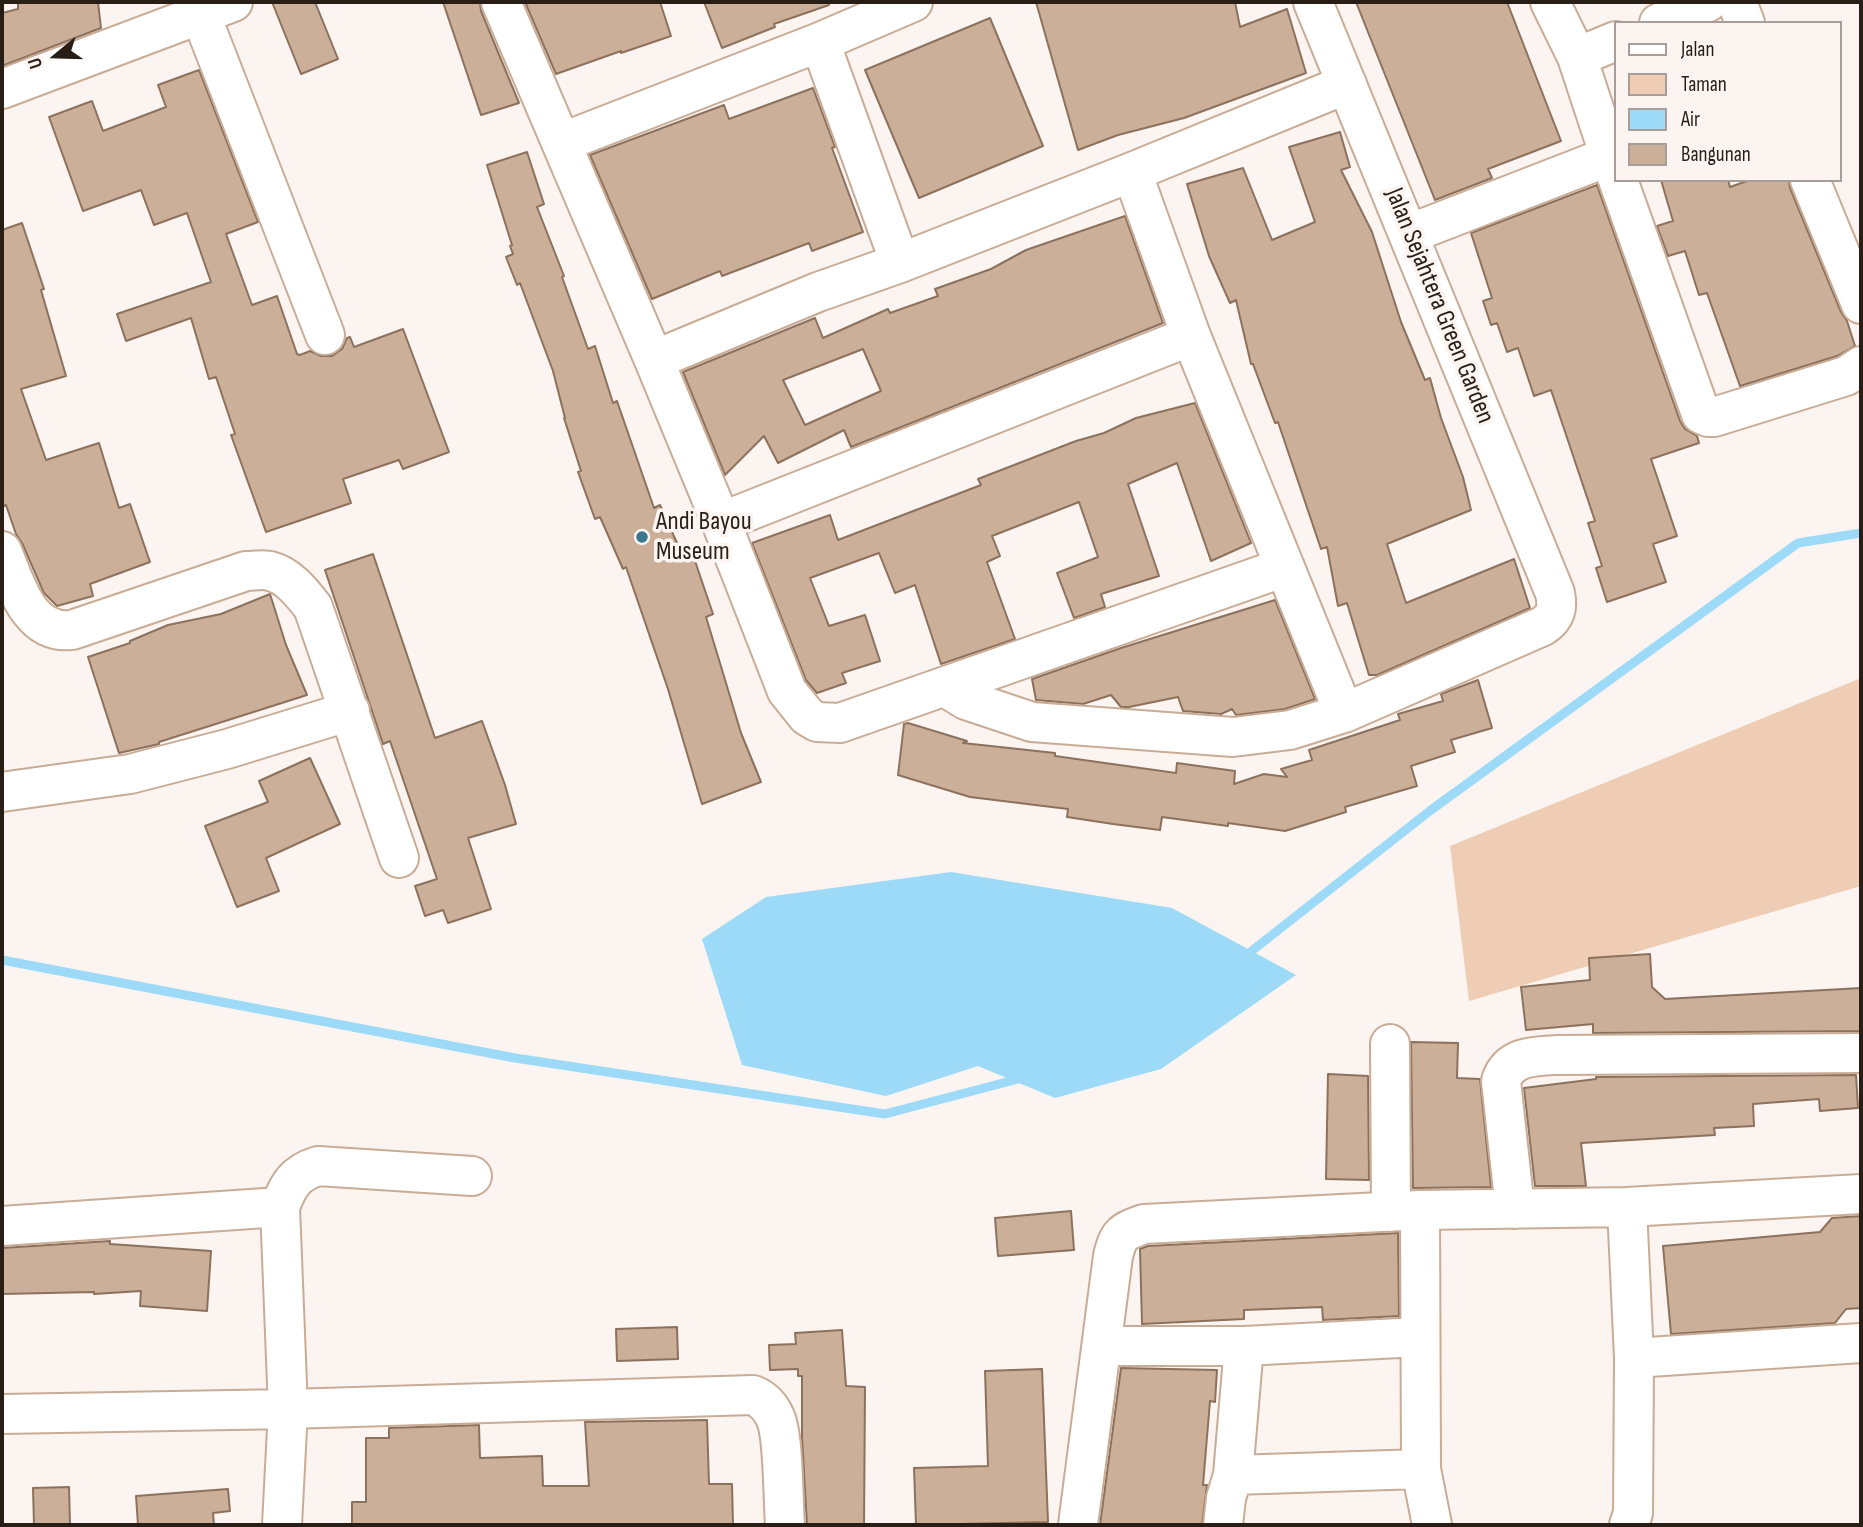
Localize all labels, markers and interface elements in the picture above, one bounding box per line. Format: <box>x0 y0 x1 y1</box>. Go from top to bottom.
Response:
north arrow <box>21 21 91 91</box>
legend <box>1615 21 1842 182</box>
text: Jalan <box>1681 37 1714 62</box>
text: U <box>23 55 48 71</box>
text: Taman <box>1681 72 1727 97</box>
text: Air <box>1681 107 1700 132</box>
text: Bangunan <box>1681 142 1751 167</box>
street label: Jalan Sejahtera Green Garden <box>1378 184 1500 428</box>
place label: Andi Bayou Museum <box>656 506 752 568</box>
marker: Andi Bayou Museum <box>634 529 650 545</box>

